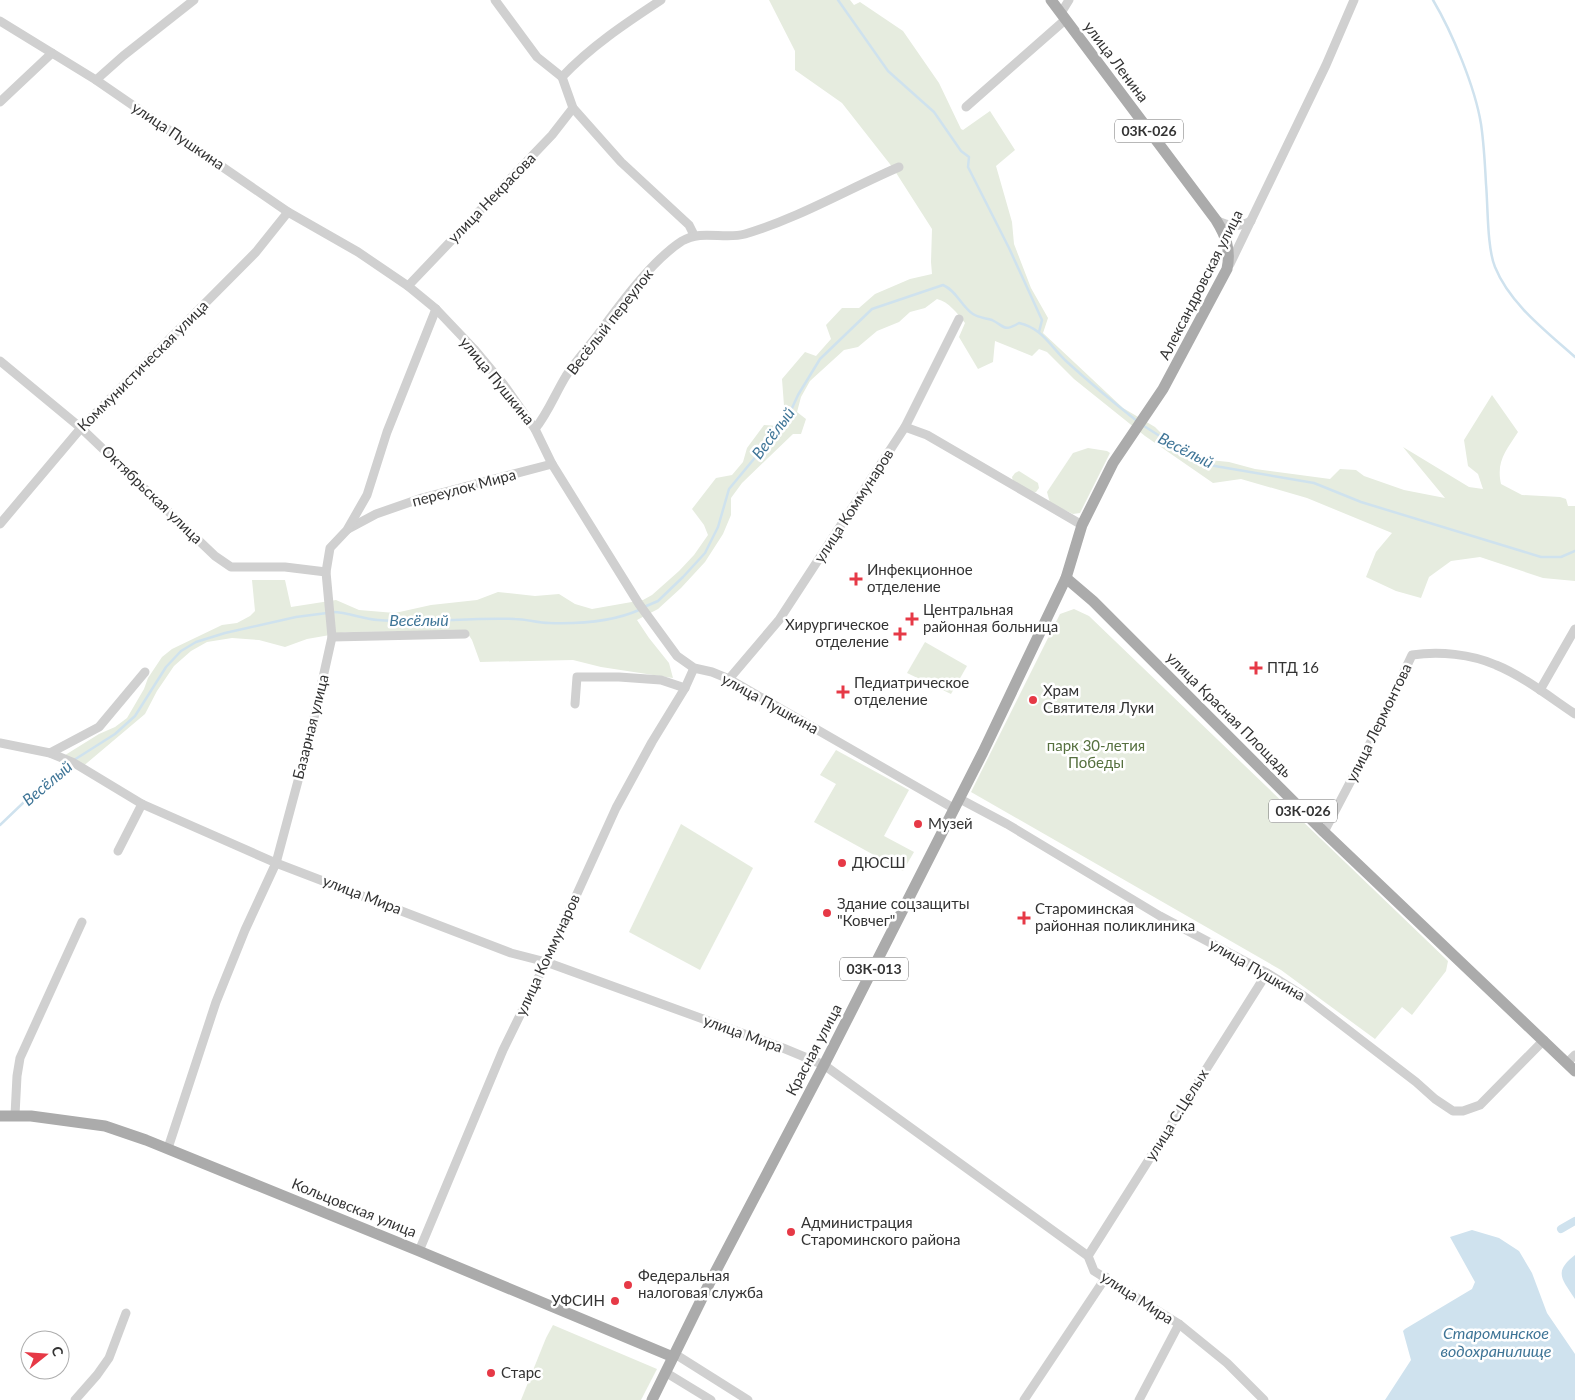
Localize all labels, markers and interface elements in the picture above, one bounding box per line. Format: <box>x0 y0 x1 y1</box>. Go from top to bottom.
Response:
street label: улица Ленина <box>1081 18 1153 105</box>
street label: улица Пушкина <box>129 98 228 173</box>
road number: 03К-026 <box>1115 120 1183 142</box>
street label: улица Некрасова <box>444 149 539 246</box>
street label: Александровская улица <box>1154 207 1246 362</box>
street label: Весёлый переулок <box>562 265 656 378</box>
street label: Коммунистическая улица <box>73 296 211 434</box>
street label: улица Пушкина <box>457 333 539 428</box>
water label: Весёлый <box>747 403 798 462</box>
water label: Весёлый <box>1155 428 1217 471</box>
street label: Октябрьская улица <box>99 442 207 547</box>
street label: улица Коммунаров <box>810 445 897 566</box>
street label: переулок Мира <box>410 465 518 510</box>
place label: Инфекционное отделение <box>867 560 973 595</box>
marker: Инфекционное отделение <box>849 572 863 586</box>
place label: Центральная районная больница <box>923 600 1058 635</box>
water label: Весёлый <box>389 610 449 629</box>
marker: Центральная районная больница <box>905 612 919 626</box>
place label: Хирургическое отделение <box>785 615 889 650</box>
marker: Хирургическое отделение <box>893 627 907 641</box>
street label: улица Красная Площадь <box>1163 648 1296 781</box>
place label: ПТД 16 <box>1267 658 1319 676</box>
street label: улица Лермонтова <box>1342 660 1415 785</box>
marker: ПТД 16 <box>1249 661 1263 675</box>
street label: улица Пушкина <box>719 669 822 737</box>
street label: Базарная улица <box>288 672 332 781</box>
place label: Педиатрическое отделение <box>854 673 969 708</box>
place label: Храм Святителя Луки <box>1043 681 1154 716</box>
marker: Педиатрическое отделение <box>836 685 850 699</box>
marker: Храм Святителя Луки <box>1027 694 1039 706</box>
park label: парк 30-летия Победы <box>1047 736 1145 771</box>
water label: Весёлый <box>18 756 75 809</box>
road number: 03К-026 <box>1269 799 1337 822</box>
place label: Музей <box>928 814 973 832</box>
marker: Музей <box>912 818 924 830</box>
place label: ДЮСШ <box>852 853 906 871</box>
marker: ДЮСШ <box>836 857 848 869</box>
street label: улица Мира <box>320 871 404 917</box>
street label: улица Коммунаров <box>511 891 583 1018</box>
place label: Здание соцзащиты "Ковчег" <box>837 894 970 929</box>
place label: Староминская районная поликлиника <box>1035 899 1195 934</box>
marker: Здание соцзащиты "Ковчег" <box>821 907 833 919</box>
marker: Староминская районная поликлиника <box>1017 911 1031 925</box>
street label: улица Пушкина <box>1206 934 1309 1004</box>
road number: 03К-013 <box>840 958 908 981</box>
street label: Красная улица <box>781 1001 845 1098</box>
street label: улица Мира <box>701 1010 785 1056</box>
street label: улица С.Целых <box>1141 1065 1212 1164</box>
street label: Кольцовская улица <box>289 1174 419 1240</box>
place label: Администрация Староминского района <box>801 1213 960 1248</box>
marker: Администрация Староминского района <box>785 1226 797 1238</box>
place label: Федеральная налоговая служба <box>638 1266 763 1301</box>
street label: улица Мира <box>1098 1267 1177 1327</box>
marker: Федеральная налоговая служба <box>622 1279 634 1291</box>
place label: УФСИН <box>551 1291 605 1309</box>
marker: УФСИН <box>609 1295 621 1307</box>
water label: Староминское водохранилище <box>1440 1323 1552 1360</box>
north arrow <box>20 1330 70 1380</box>
text: С <box>48 1344 68 1359</box>
place label: Старс <box>501 1363 541 1381</box>
marker: Старс <box>485 1367 497 1379</box>

